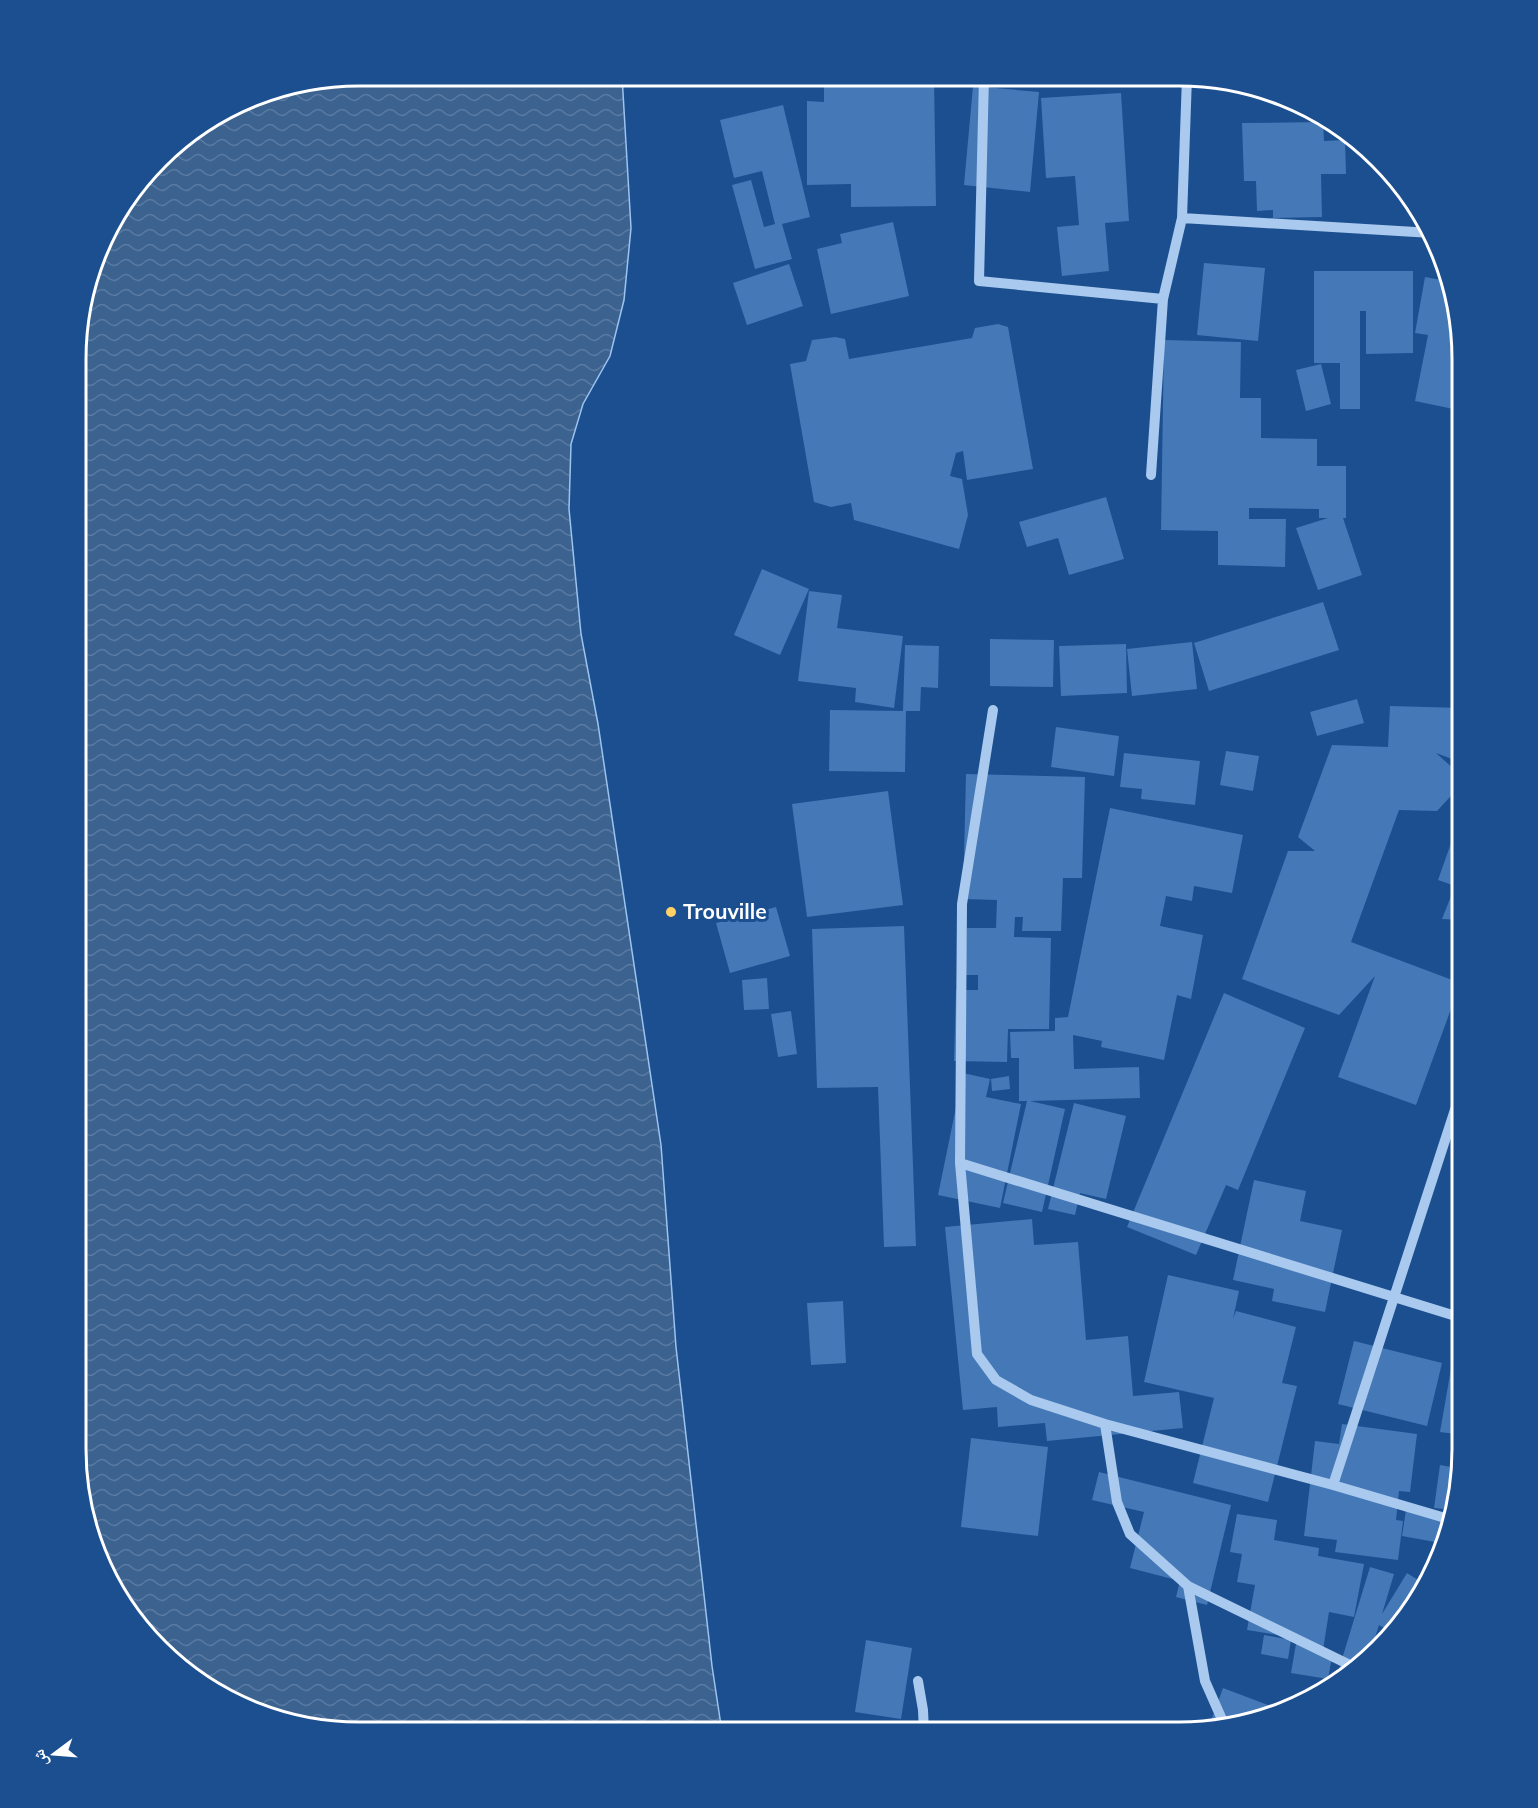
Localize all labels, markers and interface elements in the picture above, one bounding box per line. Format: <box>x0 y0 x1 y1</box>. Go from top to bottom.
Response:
place label: Trouville <box>683 898 767 924</box>
marker: Trouville <box>664 905 678 919</box>
north arrow <box>24 1724 84 1784</box>
text: ش <box>28 1747 52 1769</box>

